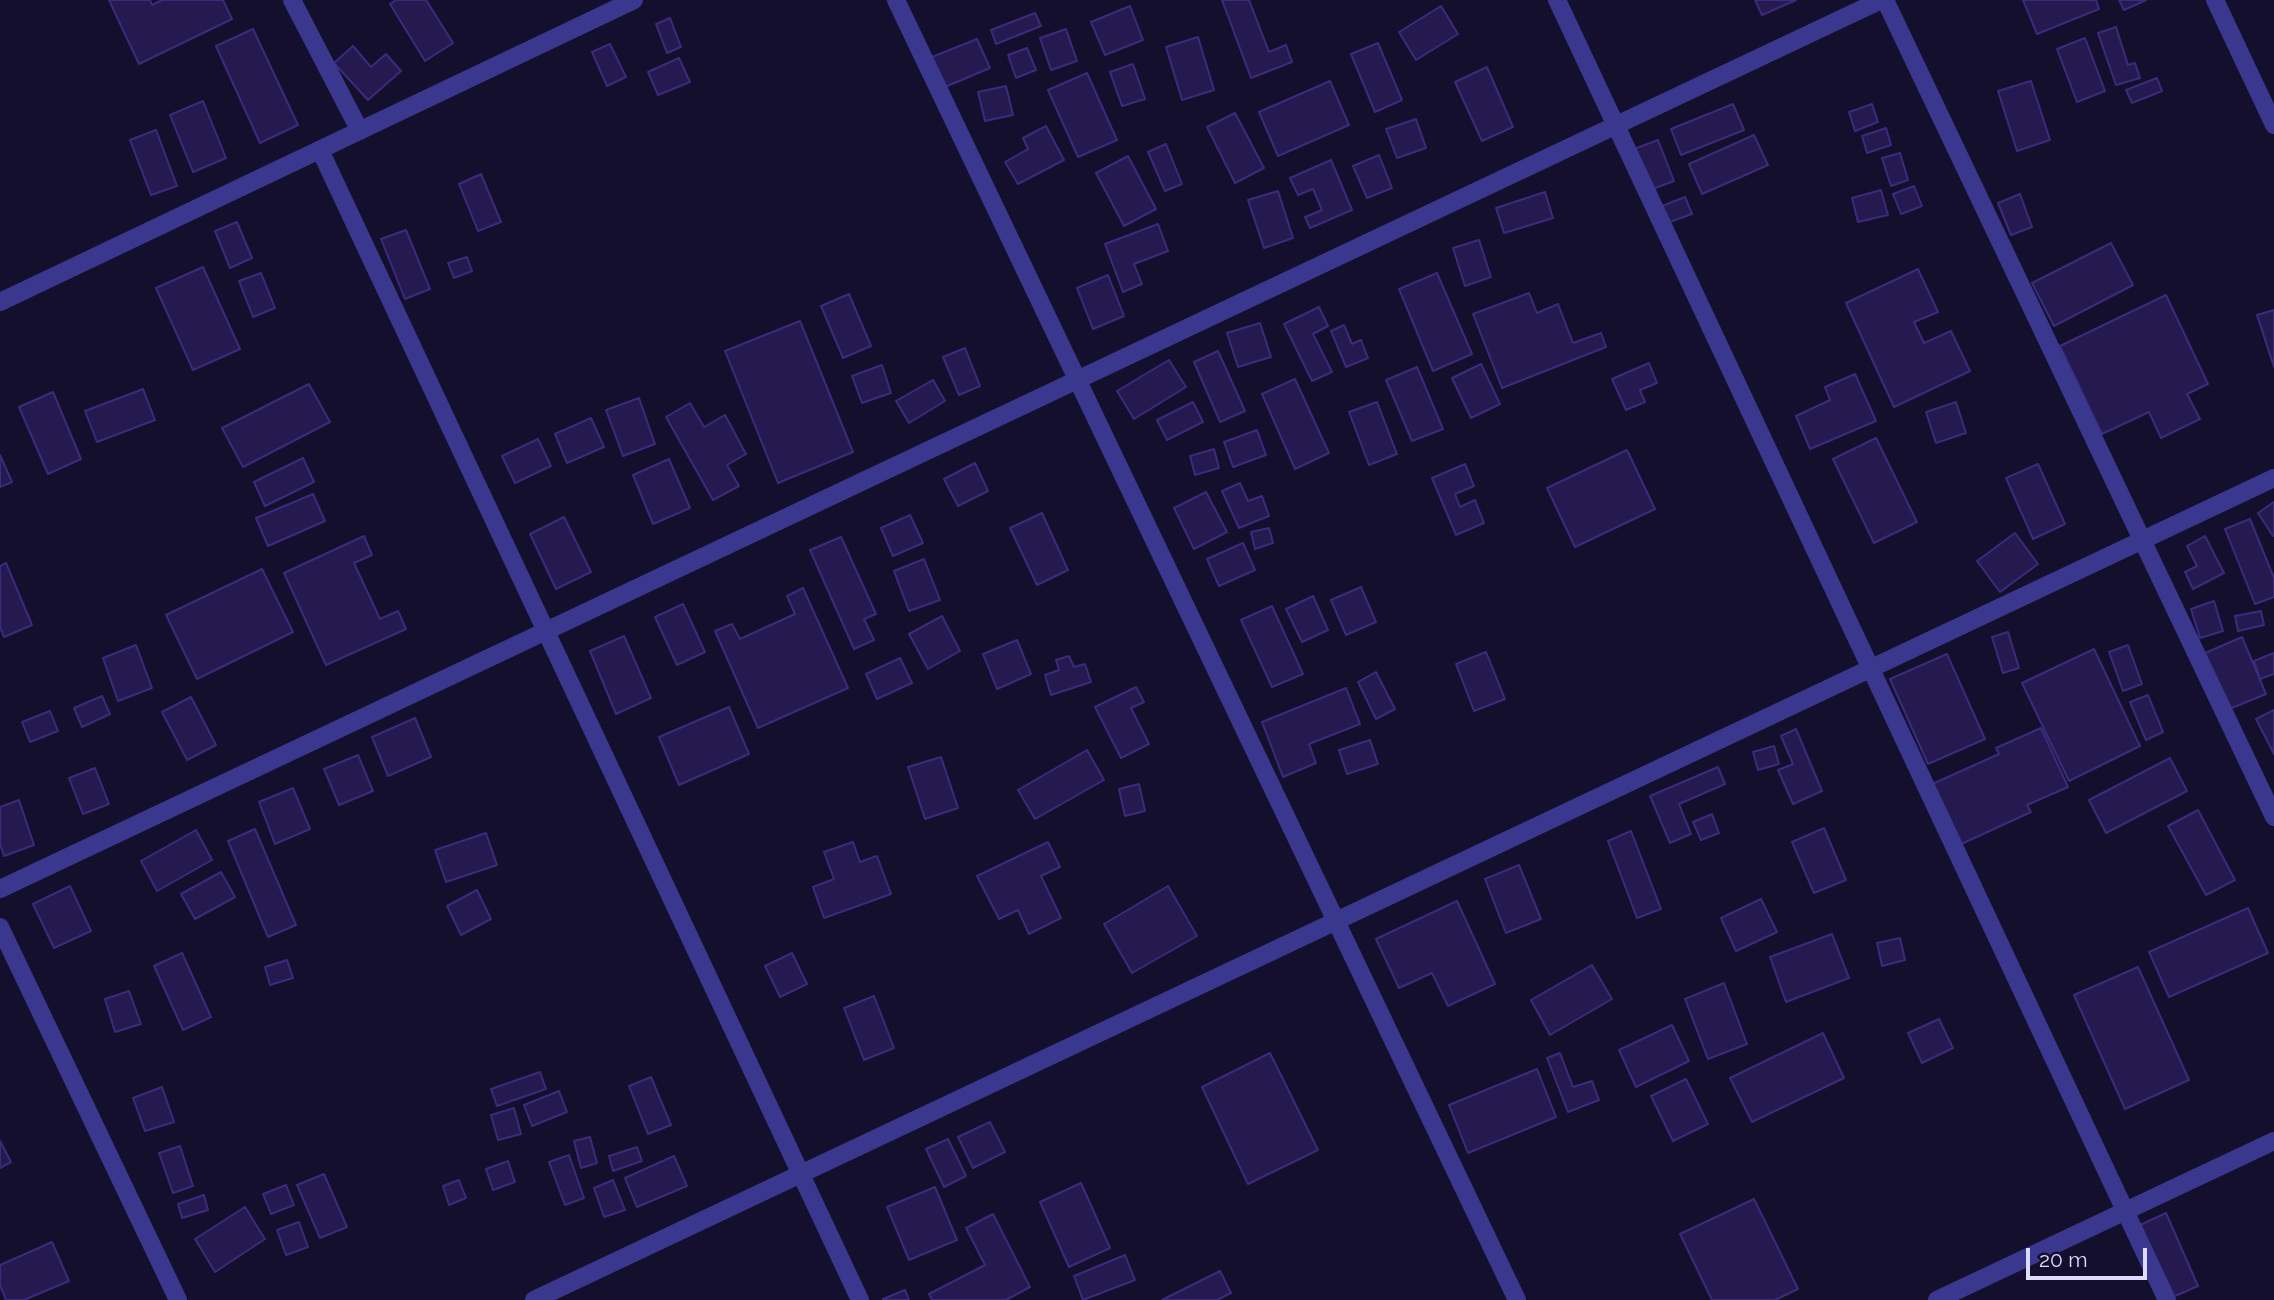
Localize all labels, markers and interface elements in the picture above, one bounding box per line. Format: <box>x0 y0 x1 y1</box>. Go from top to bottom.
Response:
scale bar <box>2029 1234 2150 1278</box>
text: 20 m <box>2039 1247 2087 1272</box>

